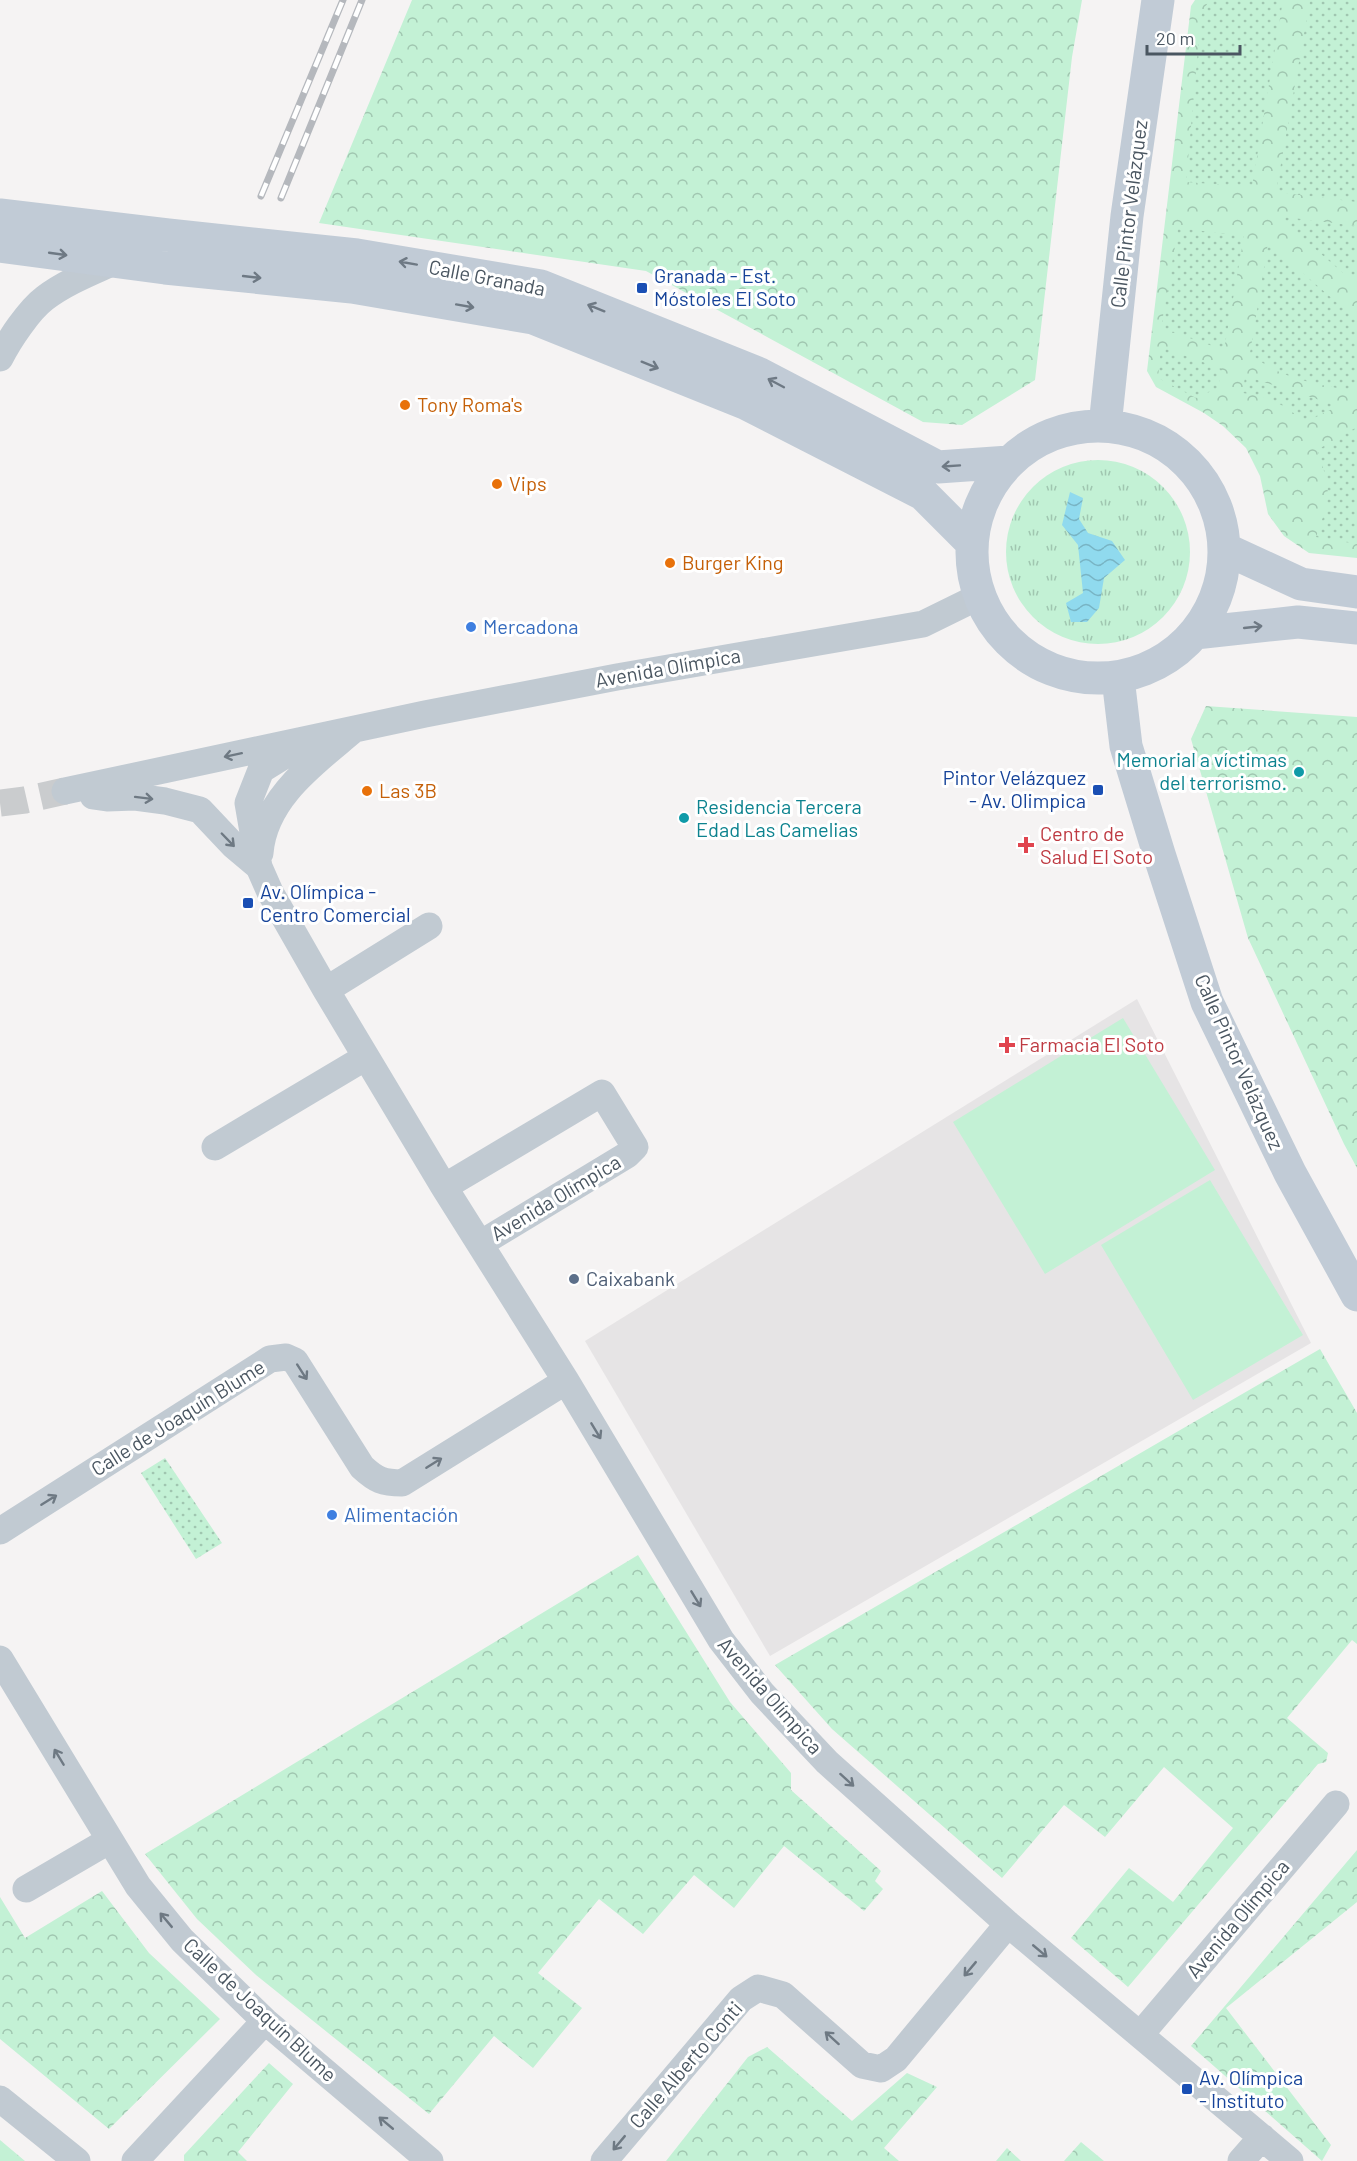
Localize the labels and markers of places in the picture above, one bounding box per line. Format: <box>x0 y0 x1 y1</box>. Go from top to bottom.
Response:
place label: Granada - Est. Móstoles El Soto <box>654 263 796 310</box>
marker: Granada - Est. Móstoles El Soto <box>635 281 649 295</box>
place label: Tony Roma's <box>417 392 523 416</box>
marker: Tony Roma's <box>398 398 412 412</box>
place label: Vips <box>509 471 547 495</box>
marker: Vips <box>490 477 504 491</box>
place label: Burger King <box>682 550 783 574</box>
marker: Burger King <box>663 556 677 570</box>
place label: Mercadona <box>483 614 579 638</box>
marker: Mercadona <box>464 620 478 634</box>
place label: Memorial a víctimas del terrorismo. <box>1116 747 1287 794</box>
place label: Pintor Velázquez - Av. Olimpica <box>943 765 1086 812</box>
marker: Memorial a víctimas del terrorismo. <box>1292 765 1306 779</box>
place label: Las 3B <box>379 778 437 802</box>
marker: Pintor Velázquez - Av. Olimpica <box>1091 783 1105 797</box>
marker: Las 3B <box>360 784 374 798</box>
place label: Residencia Tercera Edad Las Camelias <box>696 794 862 841</box>
marker: Residencia Tercera Edad Las Camelias <box>677 811 691 825</box>
place label: Centro de Salud El Soto <box>1040 821 1153 868</box>
marker: Centro de Salud El Soto <box>1017 836 1035 854</box>
place label: Av. Olímpica - Centro Comercial <box>260 879 411 926</box>
marker: Av. Olímpica - Centro Comercial <box>241 896 255 910</box>
place label: Farmacia El Soto <box>1019 1032 1165 1056</box>
marker: Farmacia El Soto <box>1000 1038 1014 1052</box>
place label: Caixabank <box>586 1266 675 1290</box>
marker: Caixabank <box>567 1272 581 1286</box>
place label: Alimentación <box>344 1502 458 1526</box>
marker: Alimentación <box>325 1508 339 1522</box>
place label: Av. Olímpica - Instituto <box>1199 2065 1303 2112</box>
marker: Av. Olímpica - Instituto <box>1180 2082 1194 2096</box>

